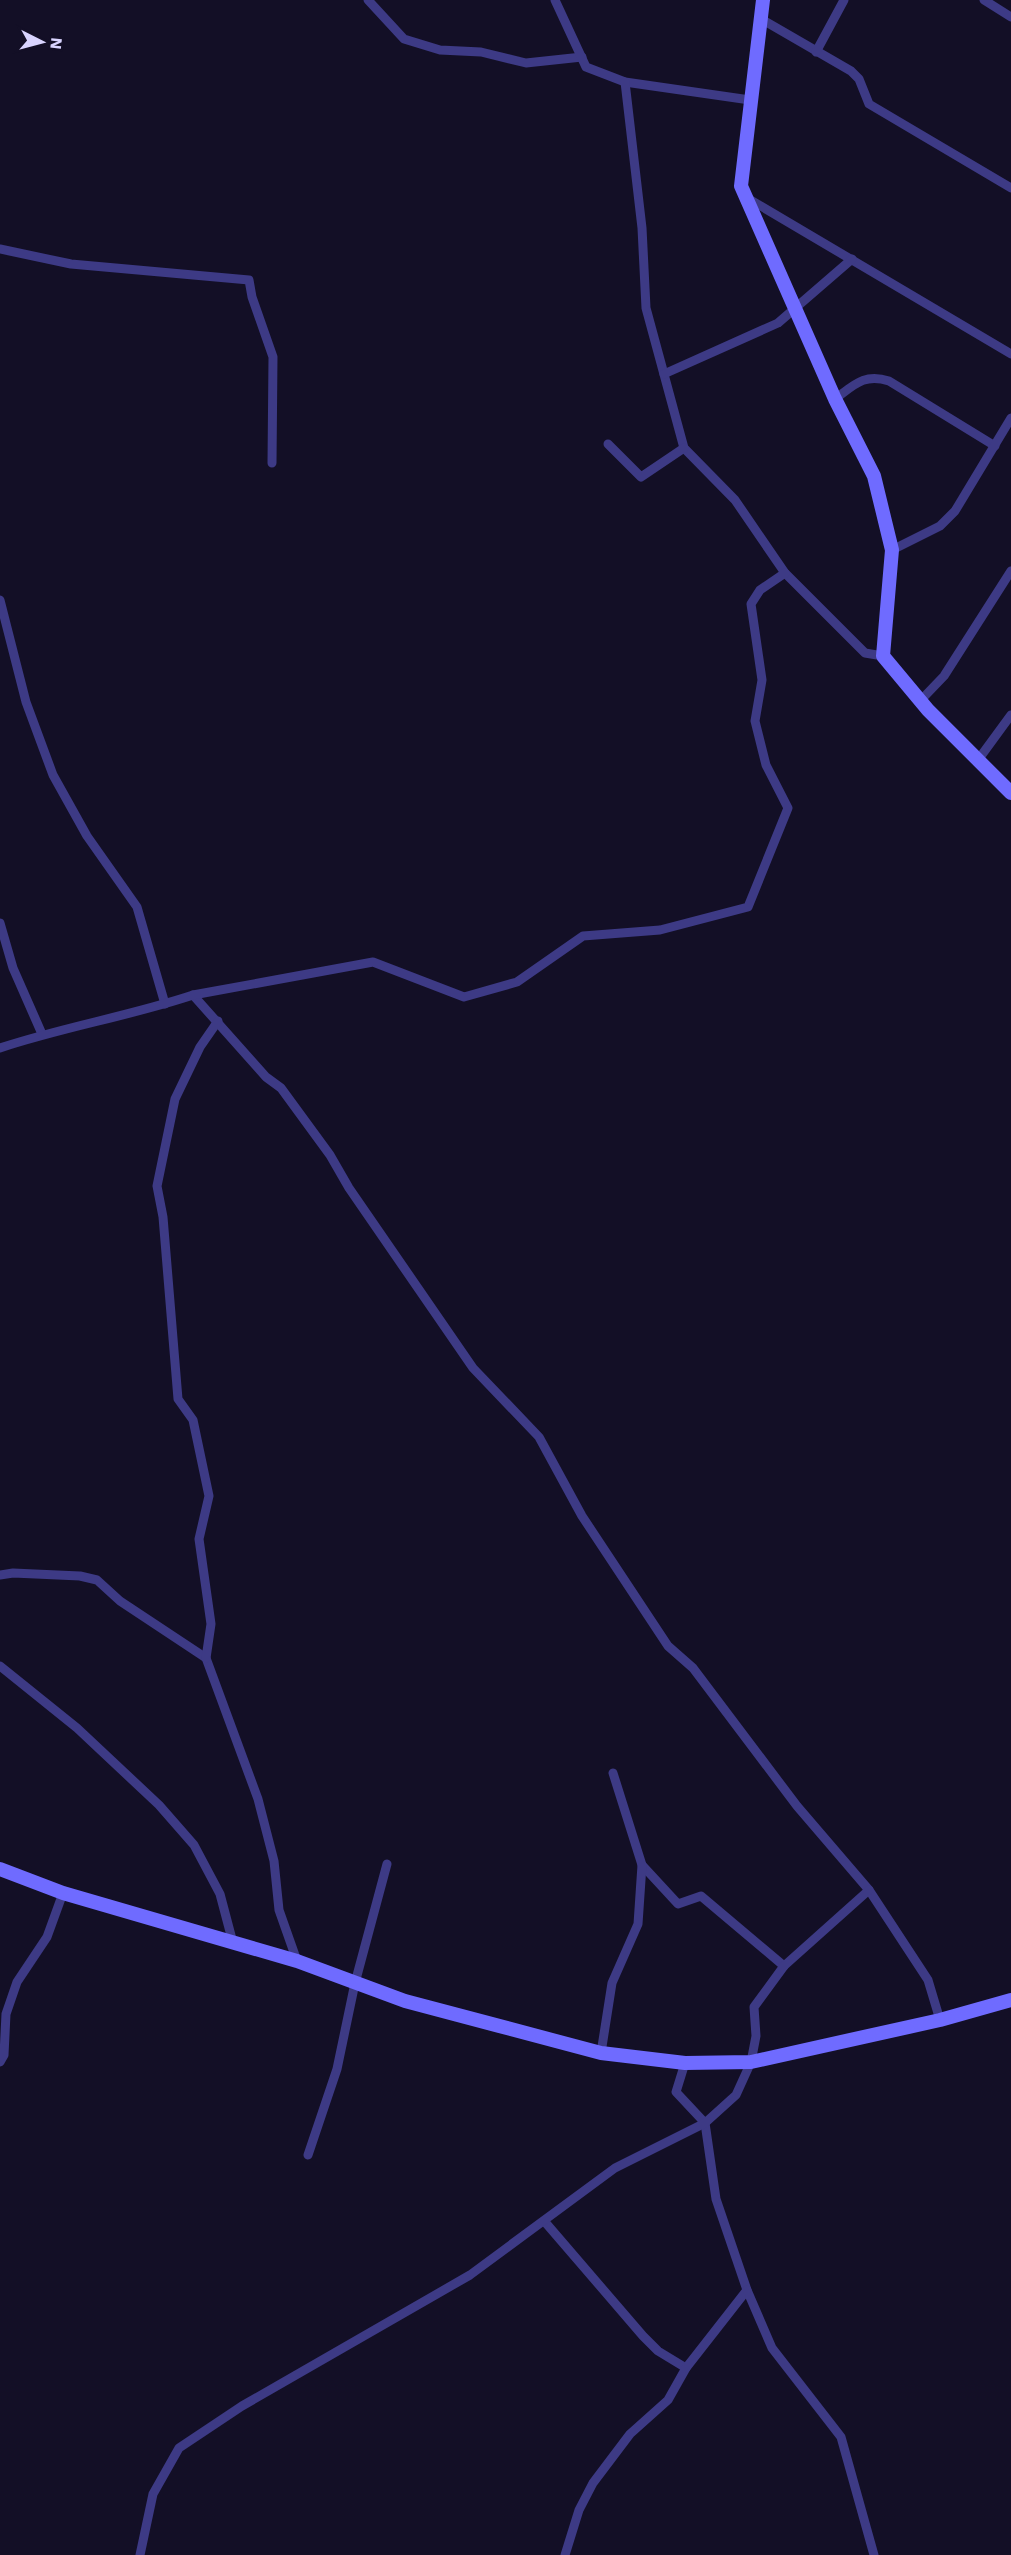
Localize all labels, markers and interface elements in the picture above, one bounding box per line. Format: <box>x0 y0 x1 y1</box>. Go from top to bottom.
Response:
north arrow <box>12 12 72 72</box>
text: N <box>46 37 66 50</box>

